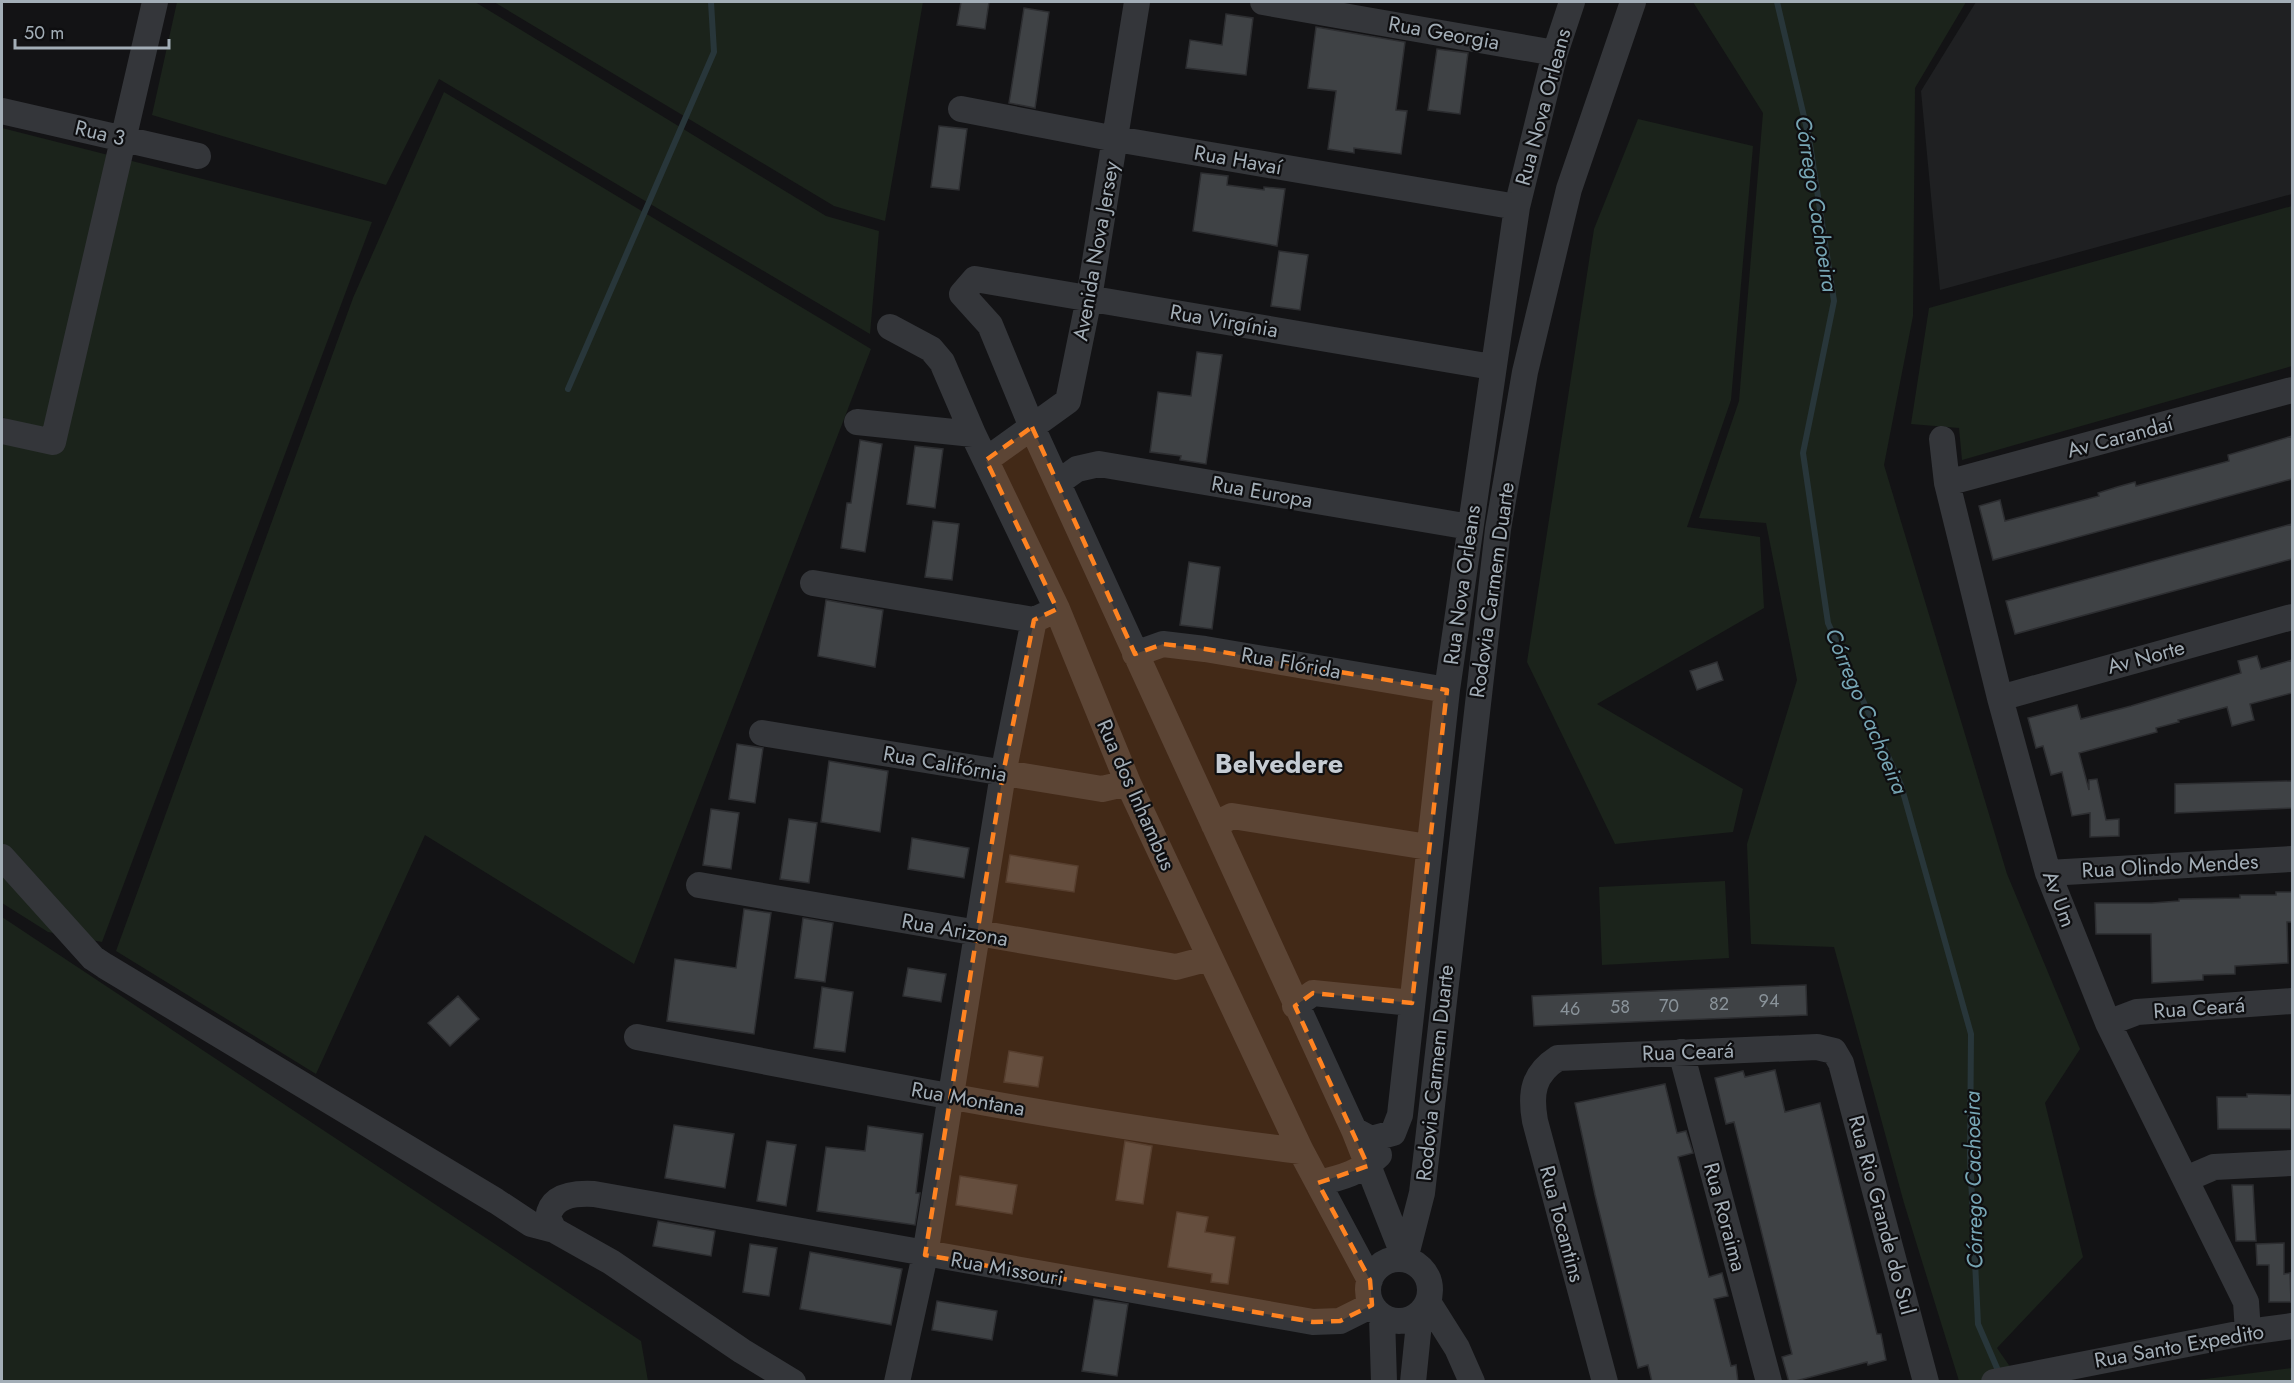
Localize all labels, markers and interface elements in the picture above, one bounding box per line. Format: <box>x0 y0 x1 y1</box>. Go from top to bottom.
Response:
street label: Rua Georgia <box>1386 8 1502 58</box>
scale bar <box>15 12 170 50</box>
text: 50 m <box>24 20 64 46</box>
street label: Rua Nova Orleans <box>1508 25 1578 189</box>
street label: Rua 3 <box>72 113 128 153</box>
water label: Córrego Cachoeira <box>1787 114 1847 294</box>
street label: Rua Havaí <box>1192 138 1286 183</box>
street label: Avenida Nova Jersey <box>1065 158 1127 343</box>
street label: Rua Virgínia <box>1168 297 1280 345</box>
street label: Av Carandaí <box>2064 408 2178 466</box>
street label: Rua Europa <box>1209 468 1315 516</box>
street label: Rodovia Carmem Duarte <box>1462 480 1522 700</box>
street label: Rua Nova Orleans <box>1436 503 1488 667</box>
water label: Córrego Cachoeira <box>1818 623 1916 799</box>
street label: Av Norte <box>2104 632 2188 682</box>
street label: Rua Flórida <box>1239 639 1343 687</box>
street label: Rua dos Inhambus <box>1089 715 1183 875</box>
street label: Rua Califórnia <box>881 738 1009 790</box>
district label: Belvedere <box>1215 744 1343 783</box>
street label: Rua Olindo Mendes <box>2081 846 2259 886</box>
street label: Av Um <box>2035 867 2083 931</box>
street label: Rua Arizona <box>899 906 1011 954</box>
street label: Rodovia Carmem Duarte <box>1409 963 1461 1183</box>
house number: 94 <box>1759 988 1779 1014</box>
street label: Rua Ceará <box>2152 990 2246 1026</box>
house number: 82 <box>1709 991 1729 1017</box>
house number: 70 <box>1659 993 1679 1019</box>
house number: 58 <box>1610 994 1630 1020</box>
house number: 46 <box>1560 996 1580 1022</box>
street label: Rua Ceará <box>1642 1035 1734 1069</box>
street label: Rua Montana <box>909 1074 1027 1124</box>
water label: Córrego Cachoeira <box>1955 1091 1991 1269</box>
street label: Rua Rio Grande do Sul <box>1841 1112 1923 1318</box>
street label: Rua Roraima <box>1696 1159 1754 1275</box>
street label: Rua Tocantins <box>1532 1162 1592 1286</box>
street label: Rua Missouri <box>948 1244 1066 1294</box>
street label: Rua Santo Expedito <box>2092 1316 2266 1376</box>

